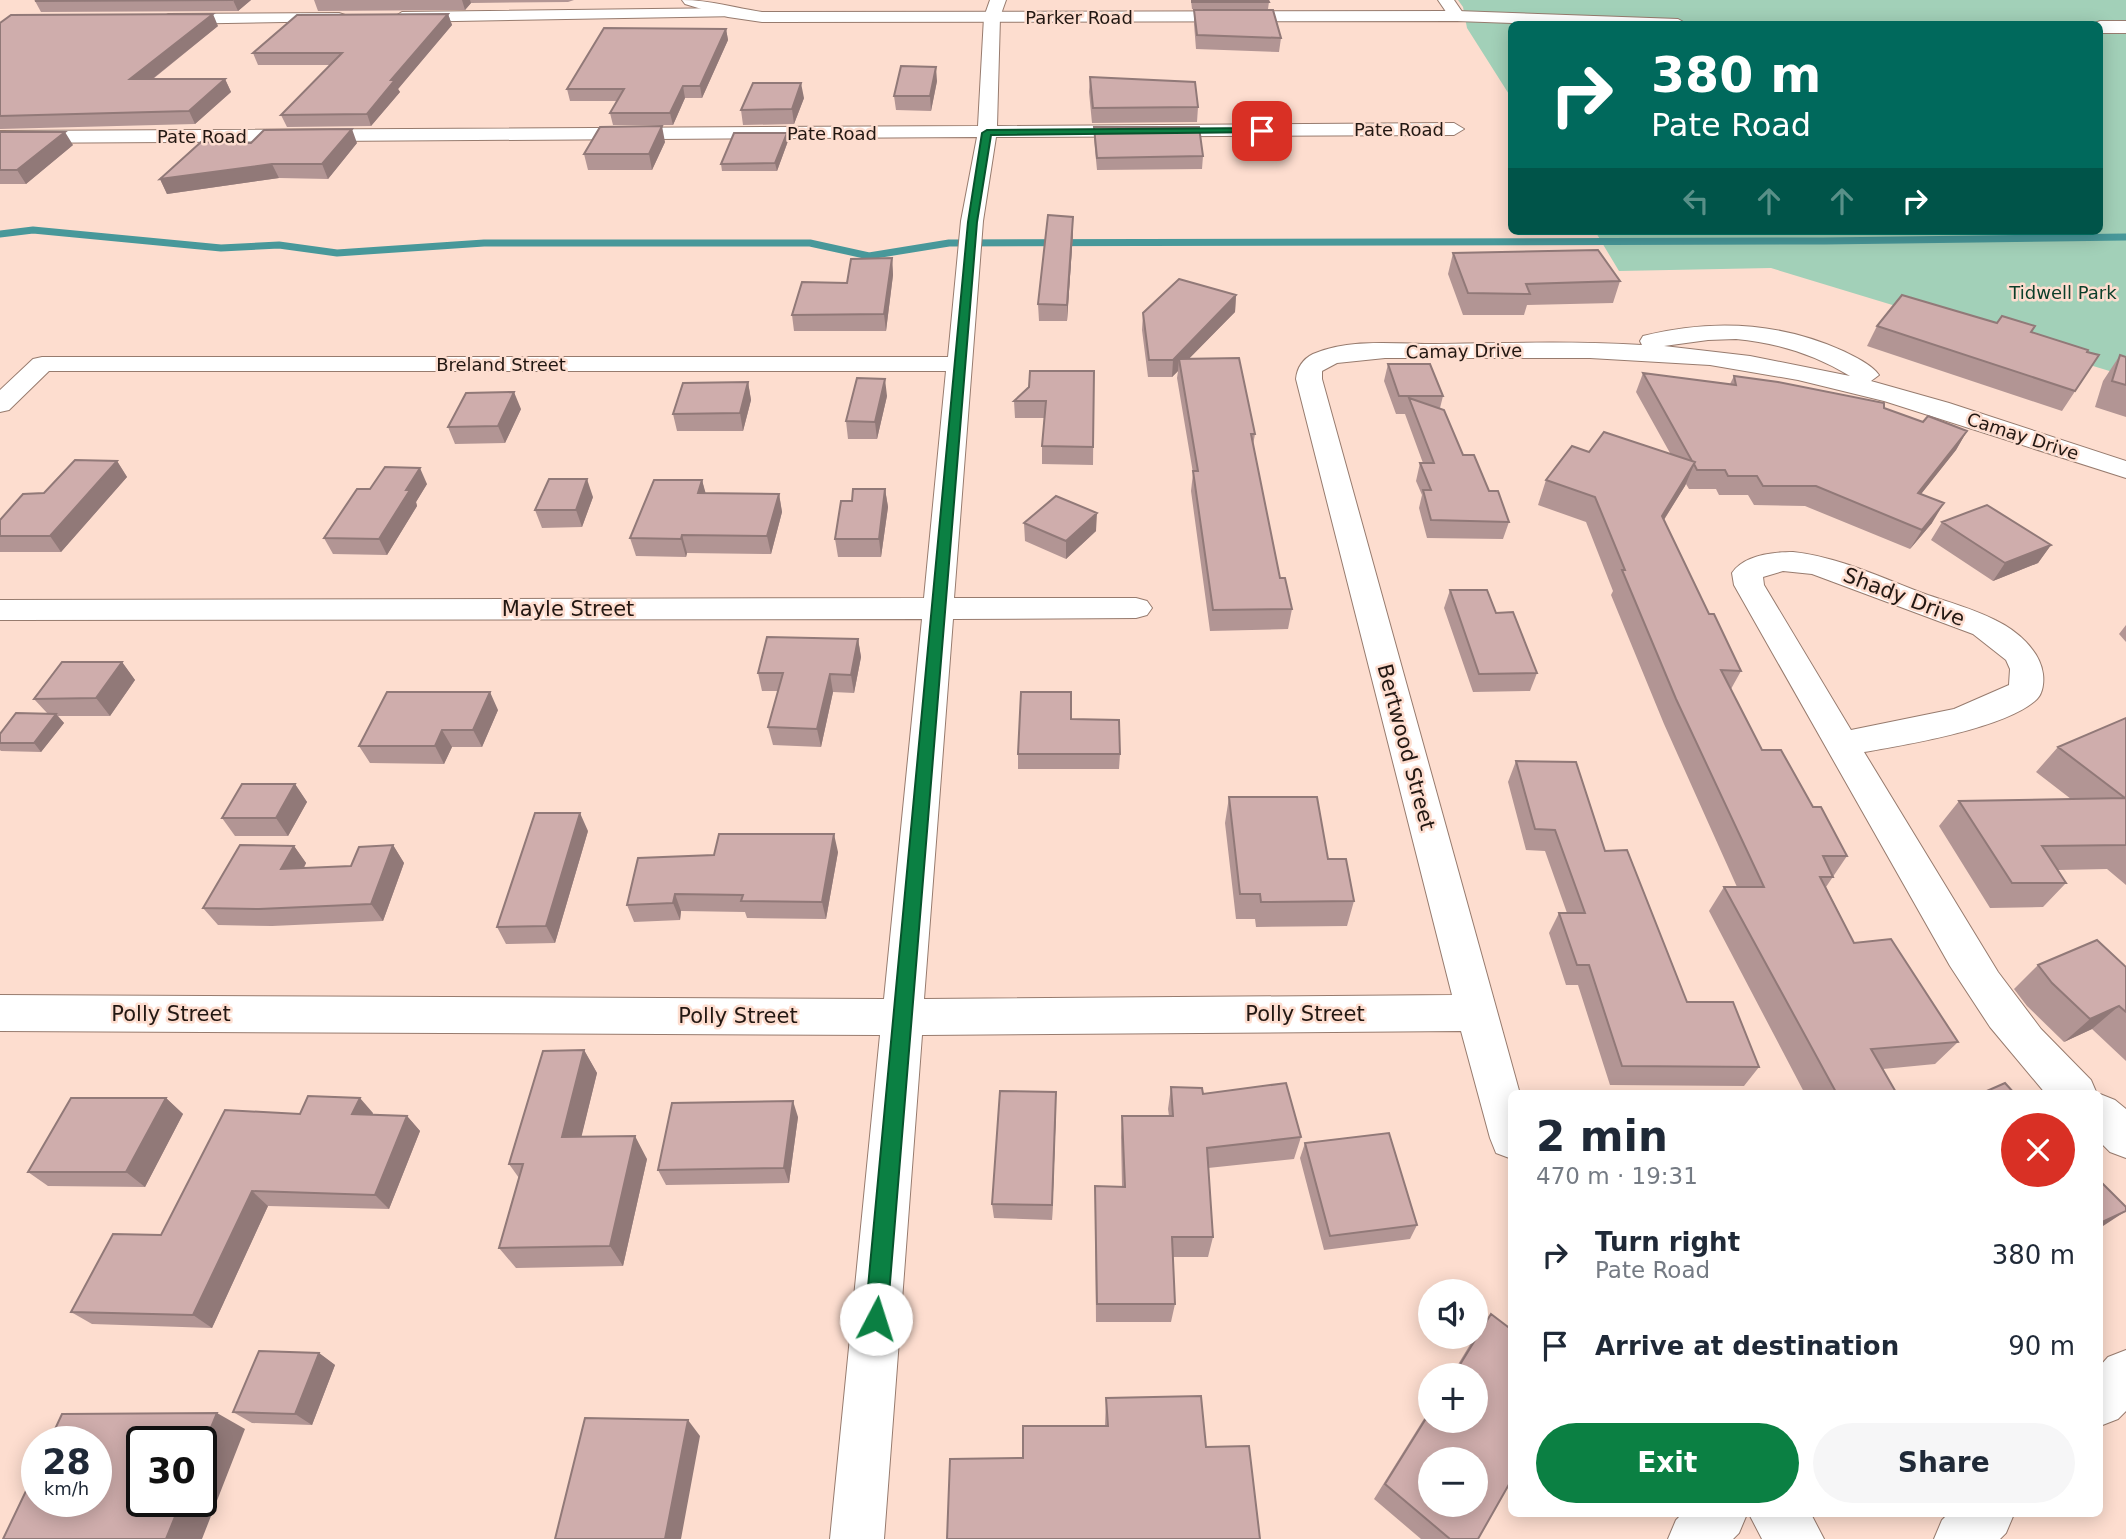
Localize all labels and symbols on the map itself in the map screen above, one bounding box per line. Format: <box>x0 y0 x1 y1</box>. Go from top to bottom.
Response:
street label: Parker Road <box>1025 7 1133 28</box>
pin <box>1232 101 1292 161</box>
street label: Pate Road <box>1354 119 1444 140</box>
street label: Pate Road <box>787 123 877 144</box>
street label: Pate Road <box>157 126 247 147</box>
park label: Tidwell Park <box>2008 282 2117 303</box>
street label: Camay Drive <box>1406 339 1522 363</box>
street label: Breland Street <box>436 354 566 375</box>
street label: Camay Drive <box>1964 408 2082 464</box>
street label: Shady Drive <box>1840 563 1968 631</box>
street label: Mayle Street <box>502 597 634 621</box>
street label: Bertwood Street <box>1372 661 1440 833</box>
street label: Polly Street <box>111 1002 231 1026</box>
street label: Polly Street <box>1245 1002 1365 1026</box>
street label: Polly Street <box>678 1004 798 1028</box>
position arrow <box>839 1282 913 1356</box>
speed limit sign: 30 <box>126 1426 217 1517</box>

